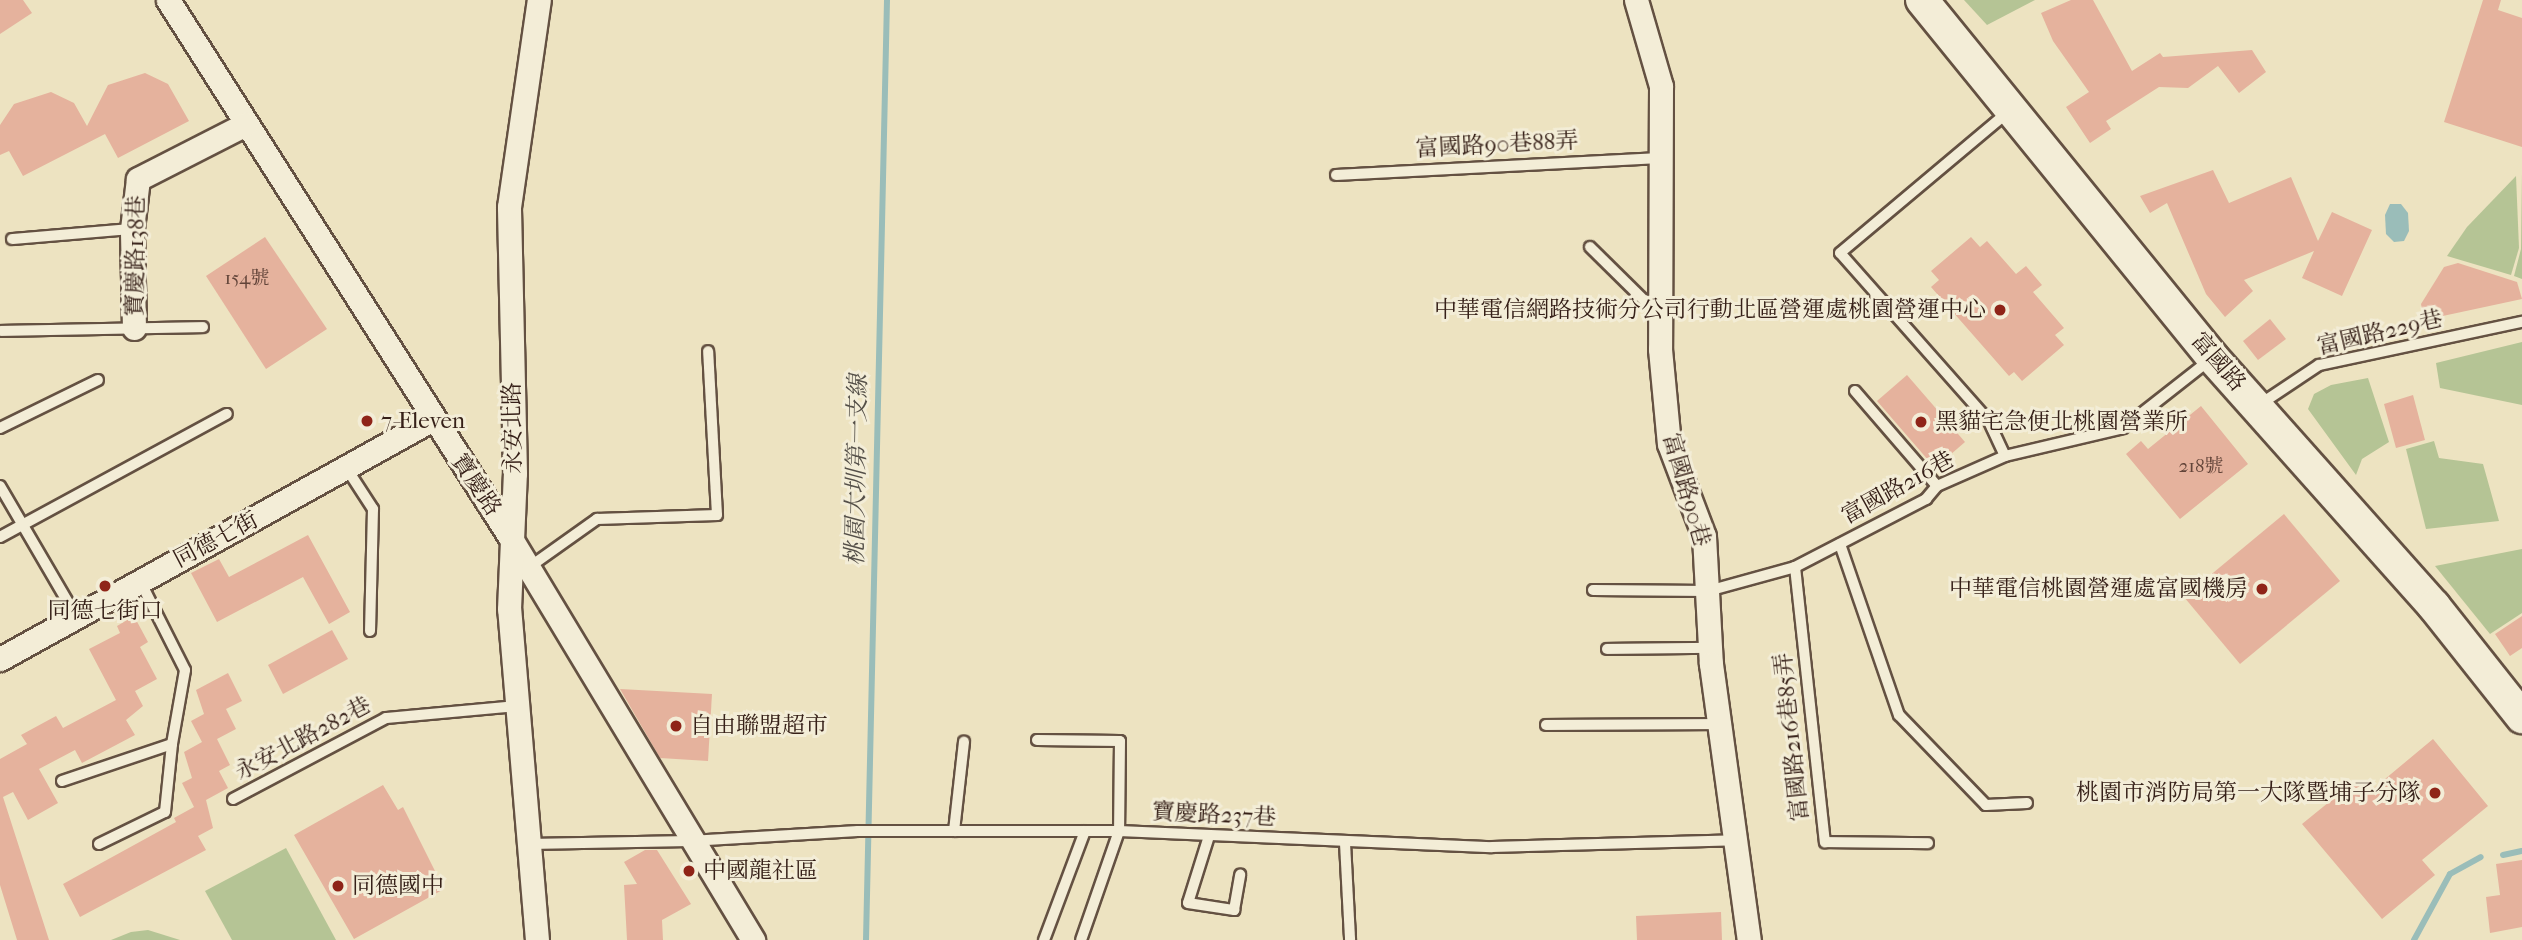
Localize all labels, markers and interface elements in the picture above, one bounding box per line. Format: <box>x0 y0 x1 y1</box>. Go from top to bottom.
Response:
street label: 富國路90巷88弄 <box>1415 127 1579 163</box>
street label: 寶慶路138巷 <box>121 195 151 317</box>
house number: 154號 <box>224 268 270 290</box>
place label: 中華電信網路技術分公司行動北區營運處桃園營運中心 <box>1434 296 1986 324</box>
marker: 中華電信網路技術分公司行動北區營運處桃園營運中心 <box>1992 302 2008 318</box>
street label: 富國路229巷 <box>2315 305 2445 361</box>
street label: 富國路 <box>2185 327 2251 397</box>
water label: 桃園大圳第一支線 <box>841 374 873 566</box>
street label: 永安北路 <box>498 382 528 474</box>
place label: 7-Eleven <box>381 407 465 435</box>
place label: 黑貓宅急便北桃園營業所 <box>1935 408 2188 436</box>
marker: 7-Eleven <box>359 413 375 429</box>
marker: 黑貓宅急便北桃園營業所 <box>1913 414 1929 430</box>
street label: 富國路90巷 <box>1657 430 1715 550</box>
street label: 富國路216巷 <box>1837 446 1959 530</box>
street label: 寶慶路 <box>445 449 507 521</box>
house number: 218號 <box>2178 456 2224 478</box>
street label: 同德七街 <box>169 506 263 574</box>
place label: 中華電信桃園營運處富國機房 <box>1949 575 2248 603</box>
marker: 同德七街口 <box>97 578 113 594</box>
marker: 中華電信桃園營運處富國機房 <box>2254 581 2270 597</box>
place label: 同德七街口 <box>48 597 162 625</box>
street label: 富國路216巷85弄 <box>1769 652 1815 822</box>
street label: 永安北路282巷 <box>230 692 376 786</box>
place label: 自由聯盟超市 <box>690 712 828 740</box>
marker: 自由聯盟超市 <box>668 718 684 734</box>
place label: 桃園市消防局第一大隊暨埔子分隊 <box>2076 779 2421 807</box>
marker: 桃園市消防局第一大隊暨埔子分隊 <box>2427 785 2443 801</box>
street label: 寶慶路237巷 <box>1151 798 1277 832</box>
place label: 中國龍社區 <box>703 857 818 885</box>
marker: 中國龍社區 <box>681 863 697 879</box>
place label: 同德國中 <box>352 872 444 900</box>
marker: 同德國中 <box>330 878 346 894</box>

